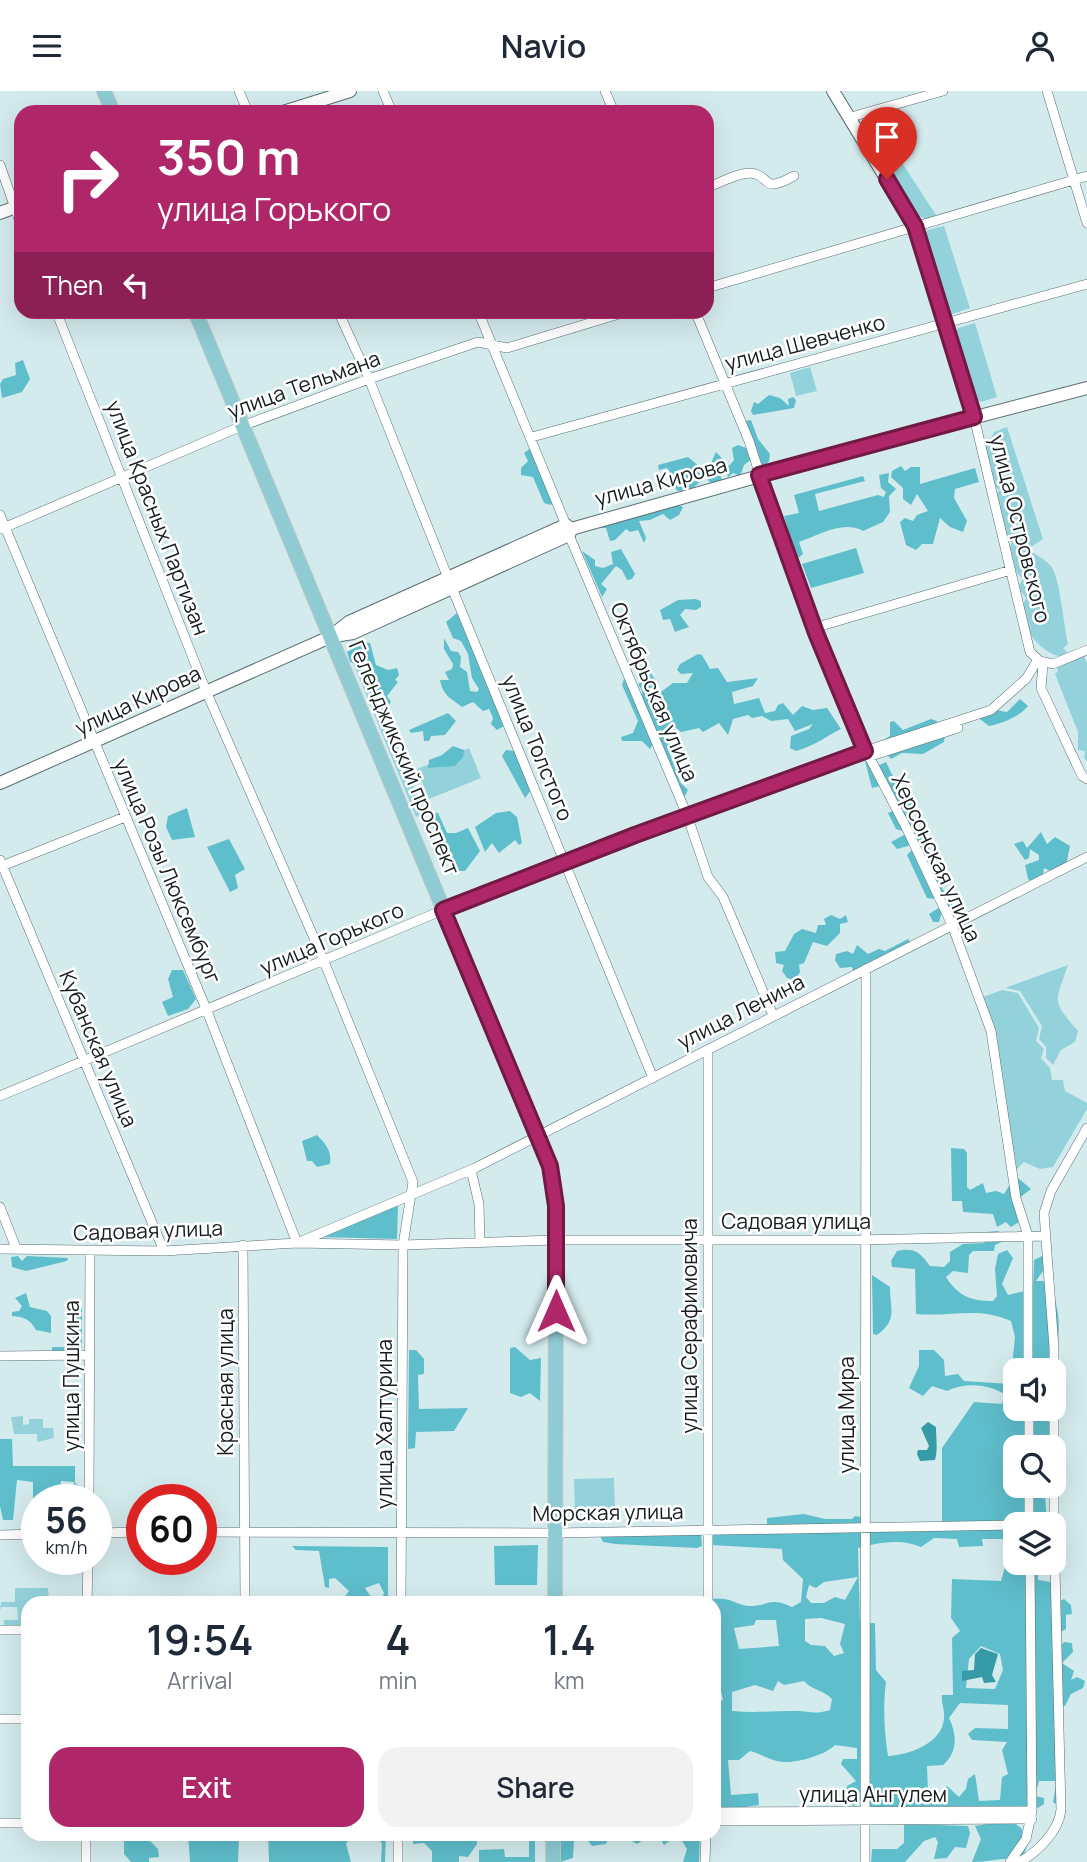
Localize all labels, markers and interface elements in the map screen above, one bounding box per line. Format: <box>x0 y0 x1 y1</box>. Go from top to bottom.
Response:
text: Navio <box>501 24 586 68</box>
icon: menu <box>28 27 66 65</box>
icon: person <box>1021 27 1059 65</box>
pin <box>857 107 917 179</box>
icon: arrive <box>868 118 906 156</box>
text: 350 m <box>157 123 300 190</box>
icon: right <box>42 133 133 224</box>
text: улица Горького <box>157 187 391 231</box>
icon: left <box>117 266 155 304</box>
text: Then <box>42 267 103 303</box>
street label: улица Шевченко <box>722 307 888 377</box>
street label: улица Тельмана <box>223 343 384 425</box>
street label: улица Красных Партизан <box>100 396 216 639</box>
street label: улица Островского <box>984 432 1058 626</box>
street label: улица Кирова <box>592 450 730 512</box>
street label: Октябрьская улица <box>604 598 705 786</box>
street label: Геленджикский проспект <box>343 636 467 879</box>
street label: улица Кирова <box>70 659 205 741</box>
street label: улица Толстого <box>496 671 580 825</box>
street label: улица Розы Люксембург <box>108 754 228 988</box>
street label: Херсонская улица <box>886 769 988 946</box>
street label: улица Горького <box>255 895 408 981</box>
street label: Кубанская улица <box>53 966 145 1131</box>
street label: улица Ленина <box>672 967 809 1055</box>
street label: Садовая улица <box>721 1207 871 1235</box>
street label: Садовая улица <box>73 1213 223 1247</box>
street label: улица Серафимовича <box>675 1218 703 1434</box>
position arrow <box>519 1274 593 1348</box>
street label: улица Пушкина <box>57 1300 85 1452</box>
street label: Красная улица <box>211 1308 239 1456</box>
street label: улица Халтурина <box>370 1339 398 1509</box>
street label: улица Мира <box>832 1356 860 1474</box>
map controls <box>1003 1358 1066 1575</box>
button: sound <box>1003 1358 1066 1421</box>
button: search <box>1003 1435 1066 1498</box>
speed limit sign: 60 <box>126 1484 217 1575</box>
text: 56 <box>45 1496 88 1544</box>
street label: Морская улица <box>532 1497 684 1527</box>
button: layers <box>1003 1512 1066 1575</box>
text: km/h <box>46 1535 87 1559</box>
text: 19:54 <box>146 1610 254 1668</box>
text: 4 <box>385 1610 411 1668</box>
text: 1.4 <box>542 1610 596 1668</box>
text: Arrival <box>167 1664 233 1696</box>
text: min <box>379 1664 417 1696</box>
text: km <box>554 1664 585 1696</box>
button: Exit <box>49 1747 364 1827</box>
button: Share <box>378 1747 693 1827</box>
street label: улица Ангулем <box>799 1780 947 1808</box>

